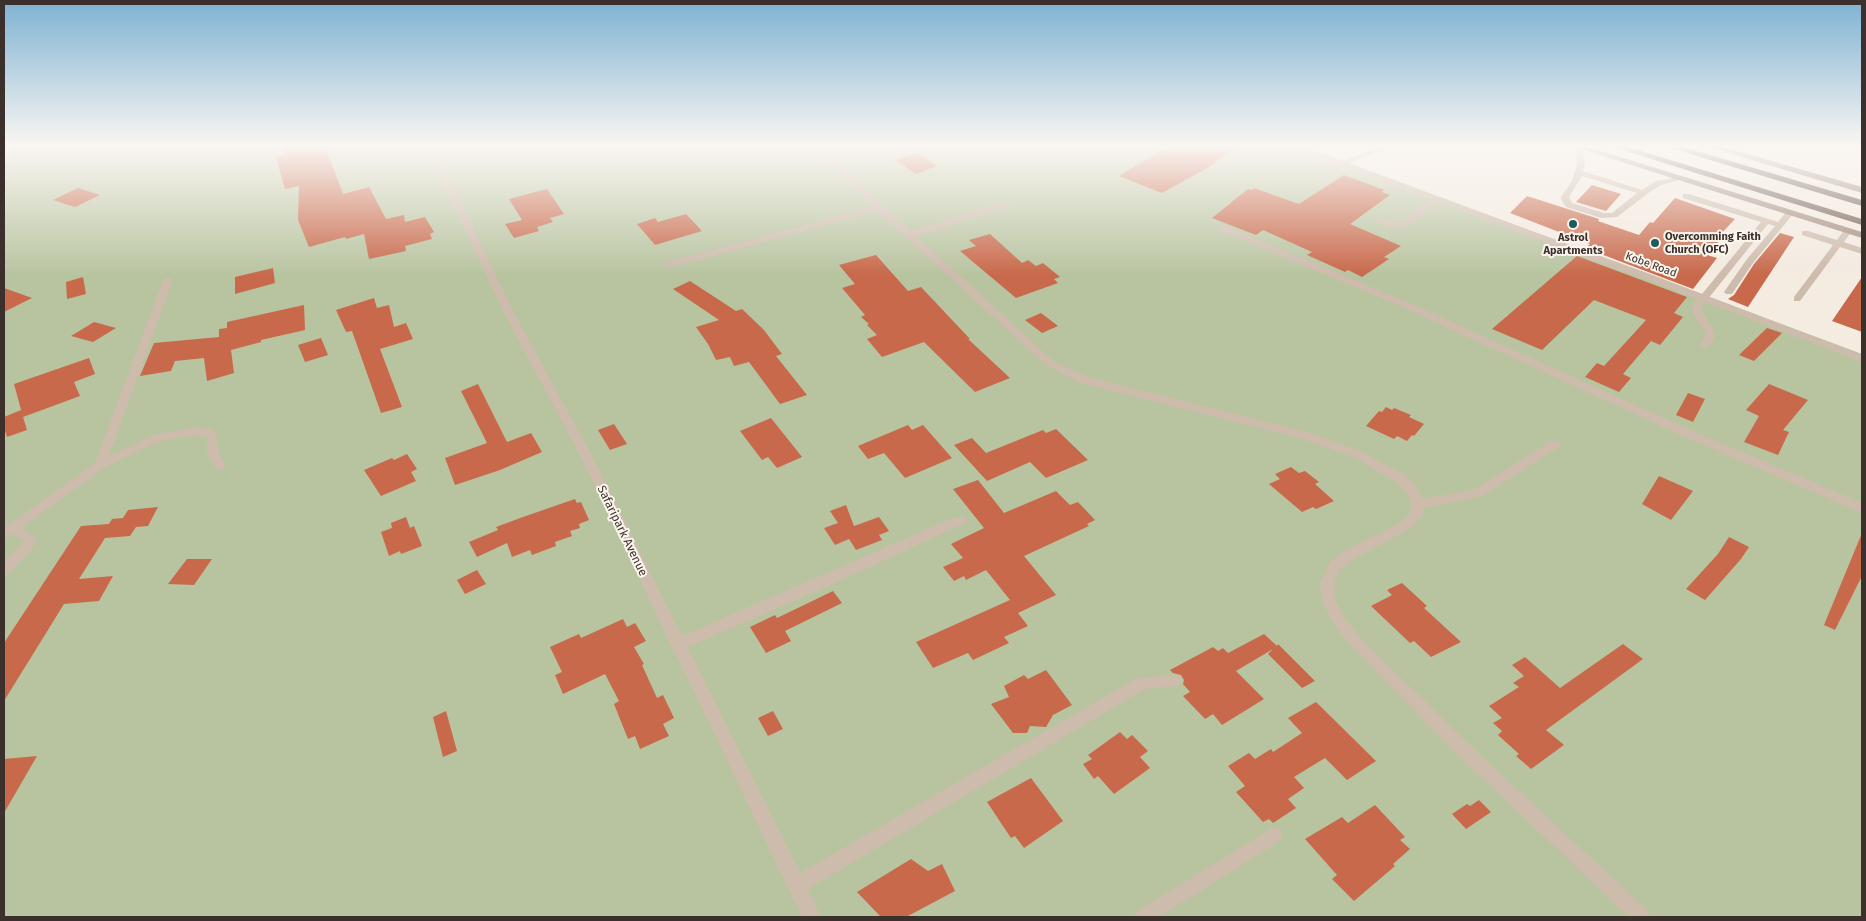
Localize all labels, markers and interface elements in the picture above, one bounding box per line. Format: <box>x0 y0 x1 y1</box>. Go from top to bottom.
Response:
marker: Astrol Apartments <box>1567 218 1579 230</box>
place label: Overcomming Faith Church (OFC) <box>1665 230 1761 256</box>
place label: Astrol Apartments <box>1544 231 1602 257</box>
marker: Overcomming Faith Church (OFC) <box>1649 237 1661 249</box>
street label: Kobe Road <box>1624 250 1678 280</box>
street label: Safaripark Avenue <box>594 483 650 579</box>

